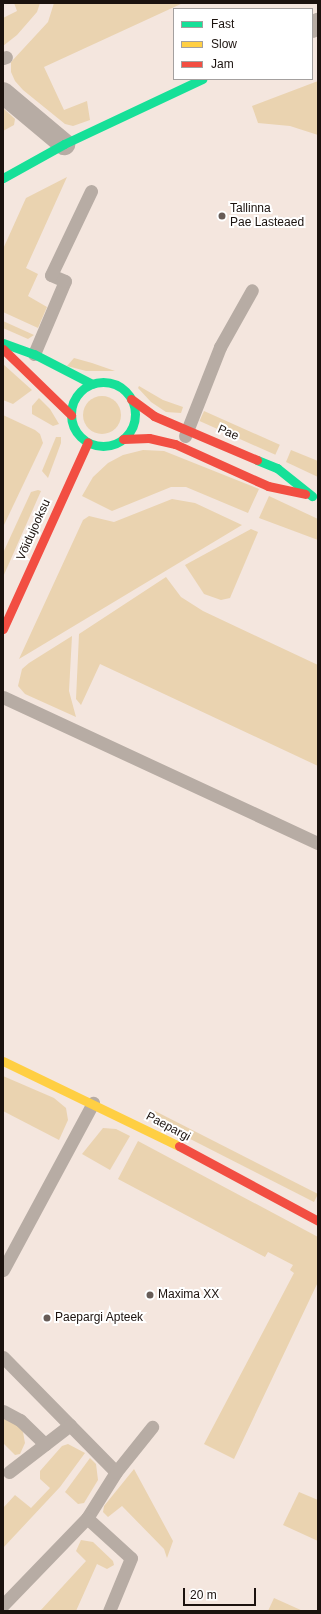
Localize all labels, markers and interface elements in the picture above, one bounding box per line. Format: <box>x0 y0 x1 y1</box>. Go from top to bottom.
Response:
legend <box>173 8 313 80</box>
text: Fast <box>211 17 234 31</box>
text: Slow <box>211 37 237 51</box>
text: Jam <box>211 57 234 71</box>
place label: Tallinna Pae Lasteaed <box>230 202 304 230</box>
marker: Tallinna Pae Lasteaed <box>217 211 227 221</box>
street label: Pae <box>215 422 241 444</box>
street label: Võidujooksu <box>14 497 54 563</box>
street label: Paepargi <box>143 1109 193 1145</box>
place label: Maxima XX <box>158 1288 219 1302</box>
marker: Maxima XX <box>145 1290 155 1300</box>
place label: Paepargi Apteek <box>55 1311 144 1325</box>
marker: Paepargi Apteek <box>42 1313 52 1323</box>
scale bar <box>185 1580 258 1606</box>
text: 20 m <box>190 1588 217 1602</box>

